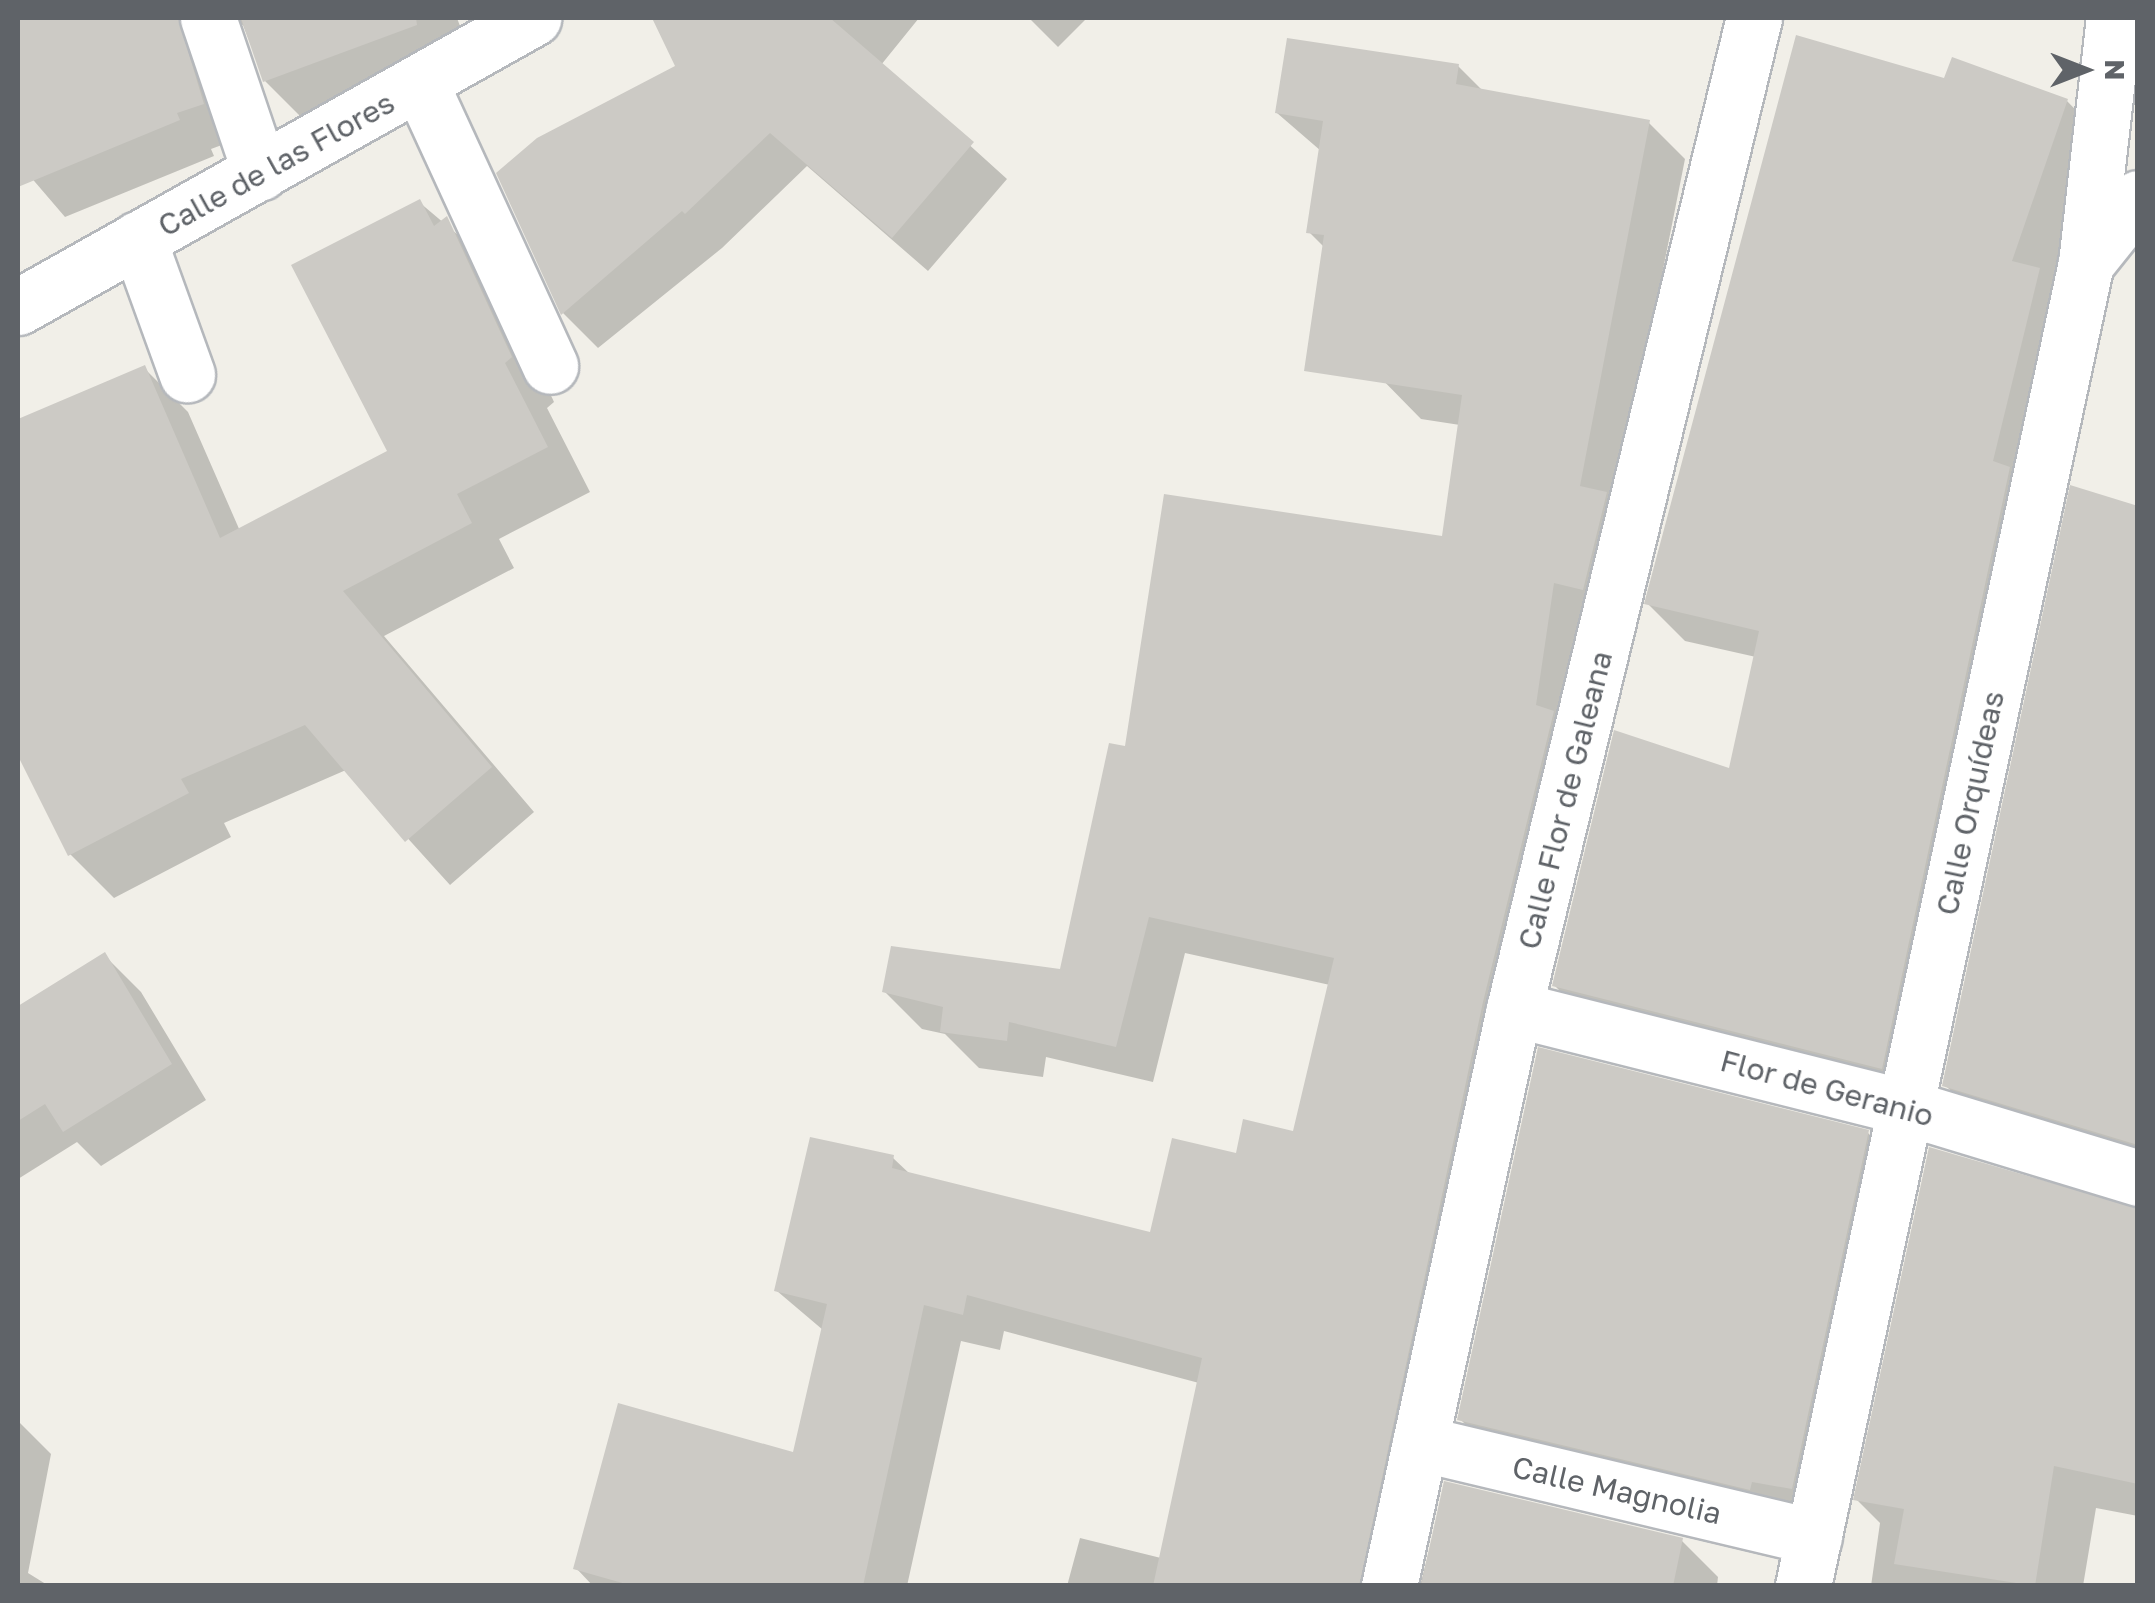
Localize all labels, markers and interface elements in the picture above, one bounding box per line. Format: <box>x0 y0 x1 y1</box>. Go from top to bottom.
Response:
north arrow <box>2035 20 2135 120</box>
text: N <box>2099 59 2132 81</box>
street label: Calle de las Flores <box>152 84 400 244</box>
street label: Calle Flor de Galeana <box>1511 647 1619 953</box>
street label: Calle Orquídeas <box>1929 688 2011 918</box>
street label: Flor de Geranio <box>1717 1042 1937 1134</box>
street label: Calle Magnolia <box>1509 1448 1725 1532</box>

